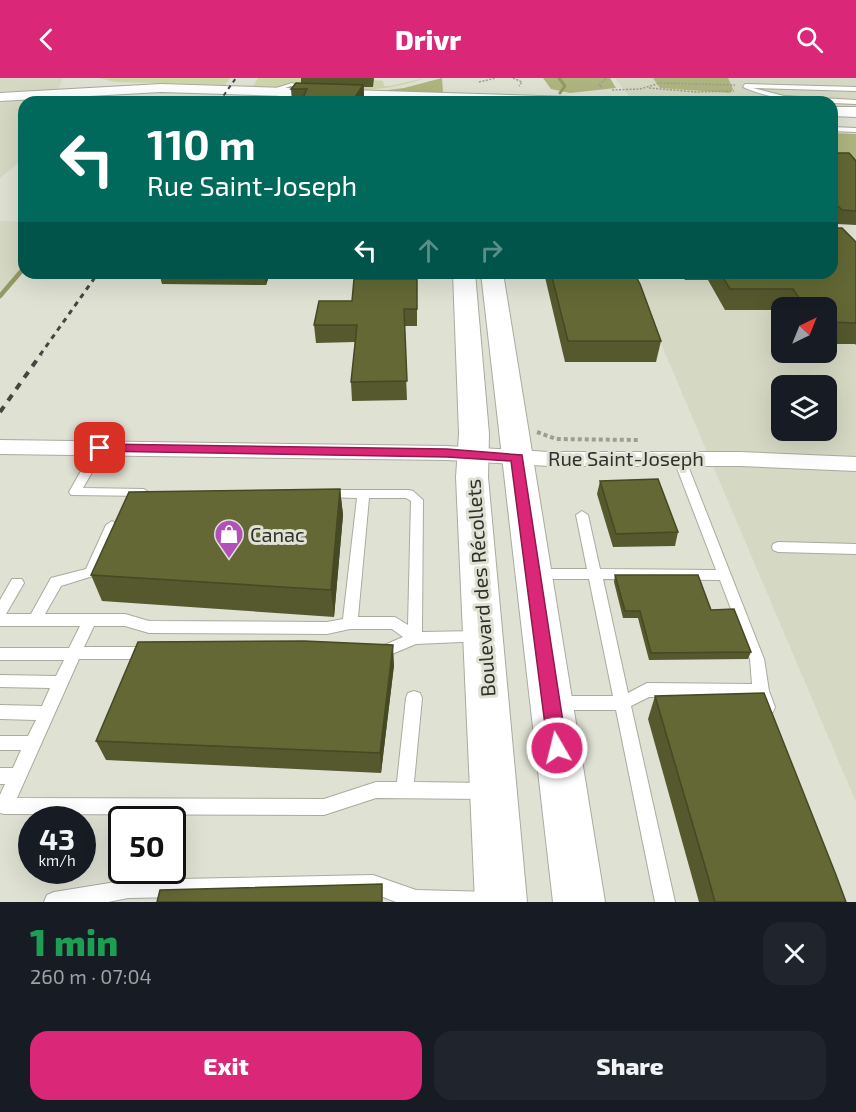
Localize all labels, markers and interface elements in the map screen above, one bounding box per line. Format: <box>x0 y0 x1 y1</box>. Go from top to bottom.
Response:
icon: back <box>30 23 63 56</box>
text: Drivr <box>395 23 461 55</box>
icon: search <box>793 23 826 56</box>
text: 110 m <box>147 118 256 168</box>
icon: left <box>48 120 126 198</box>
text: Rue Saint-Joseph <box>147 169 357 201</box>
icon: left <box>349 234 382 267</box>
icon: ahead <box>412 234 445 267</box>
icon: right <box>475 234 508 267</box>
north arrow <box>771 297 837 363</box>
map controls <box>771 297 837 441</box>
button: layers <box>771 375 837 441</box>
pin <box>74 422 125 473</box>
icon: arrive <box>83 431 116 464</box>
street label: Rue Saint-Joseph <box>548 446 704 470</box>
street label: Boulevard des Récollets <box>460 478 500 698</box>
shop icon: Canac <box>213 518 245 560</box>
place label: Canac <box>250 522 305 546</box>
position arrow <box>525 716 589 780</box>
speed limit sign: 50 <box>108 806 186 884</box>
text: 43 <box>39 820 75 856</box>
text: km/h <box>38 851 76 869</box>
text: 1 min <box>30 920 118 963</box>
button: close <box>763 922 826 985</box>
text: 260 m · 07:04 <box>30 964 152 988</box>
button: Exit <box>30 1031 422 1100</box>
button: Share <box>434 1031 826 1100</box>

